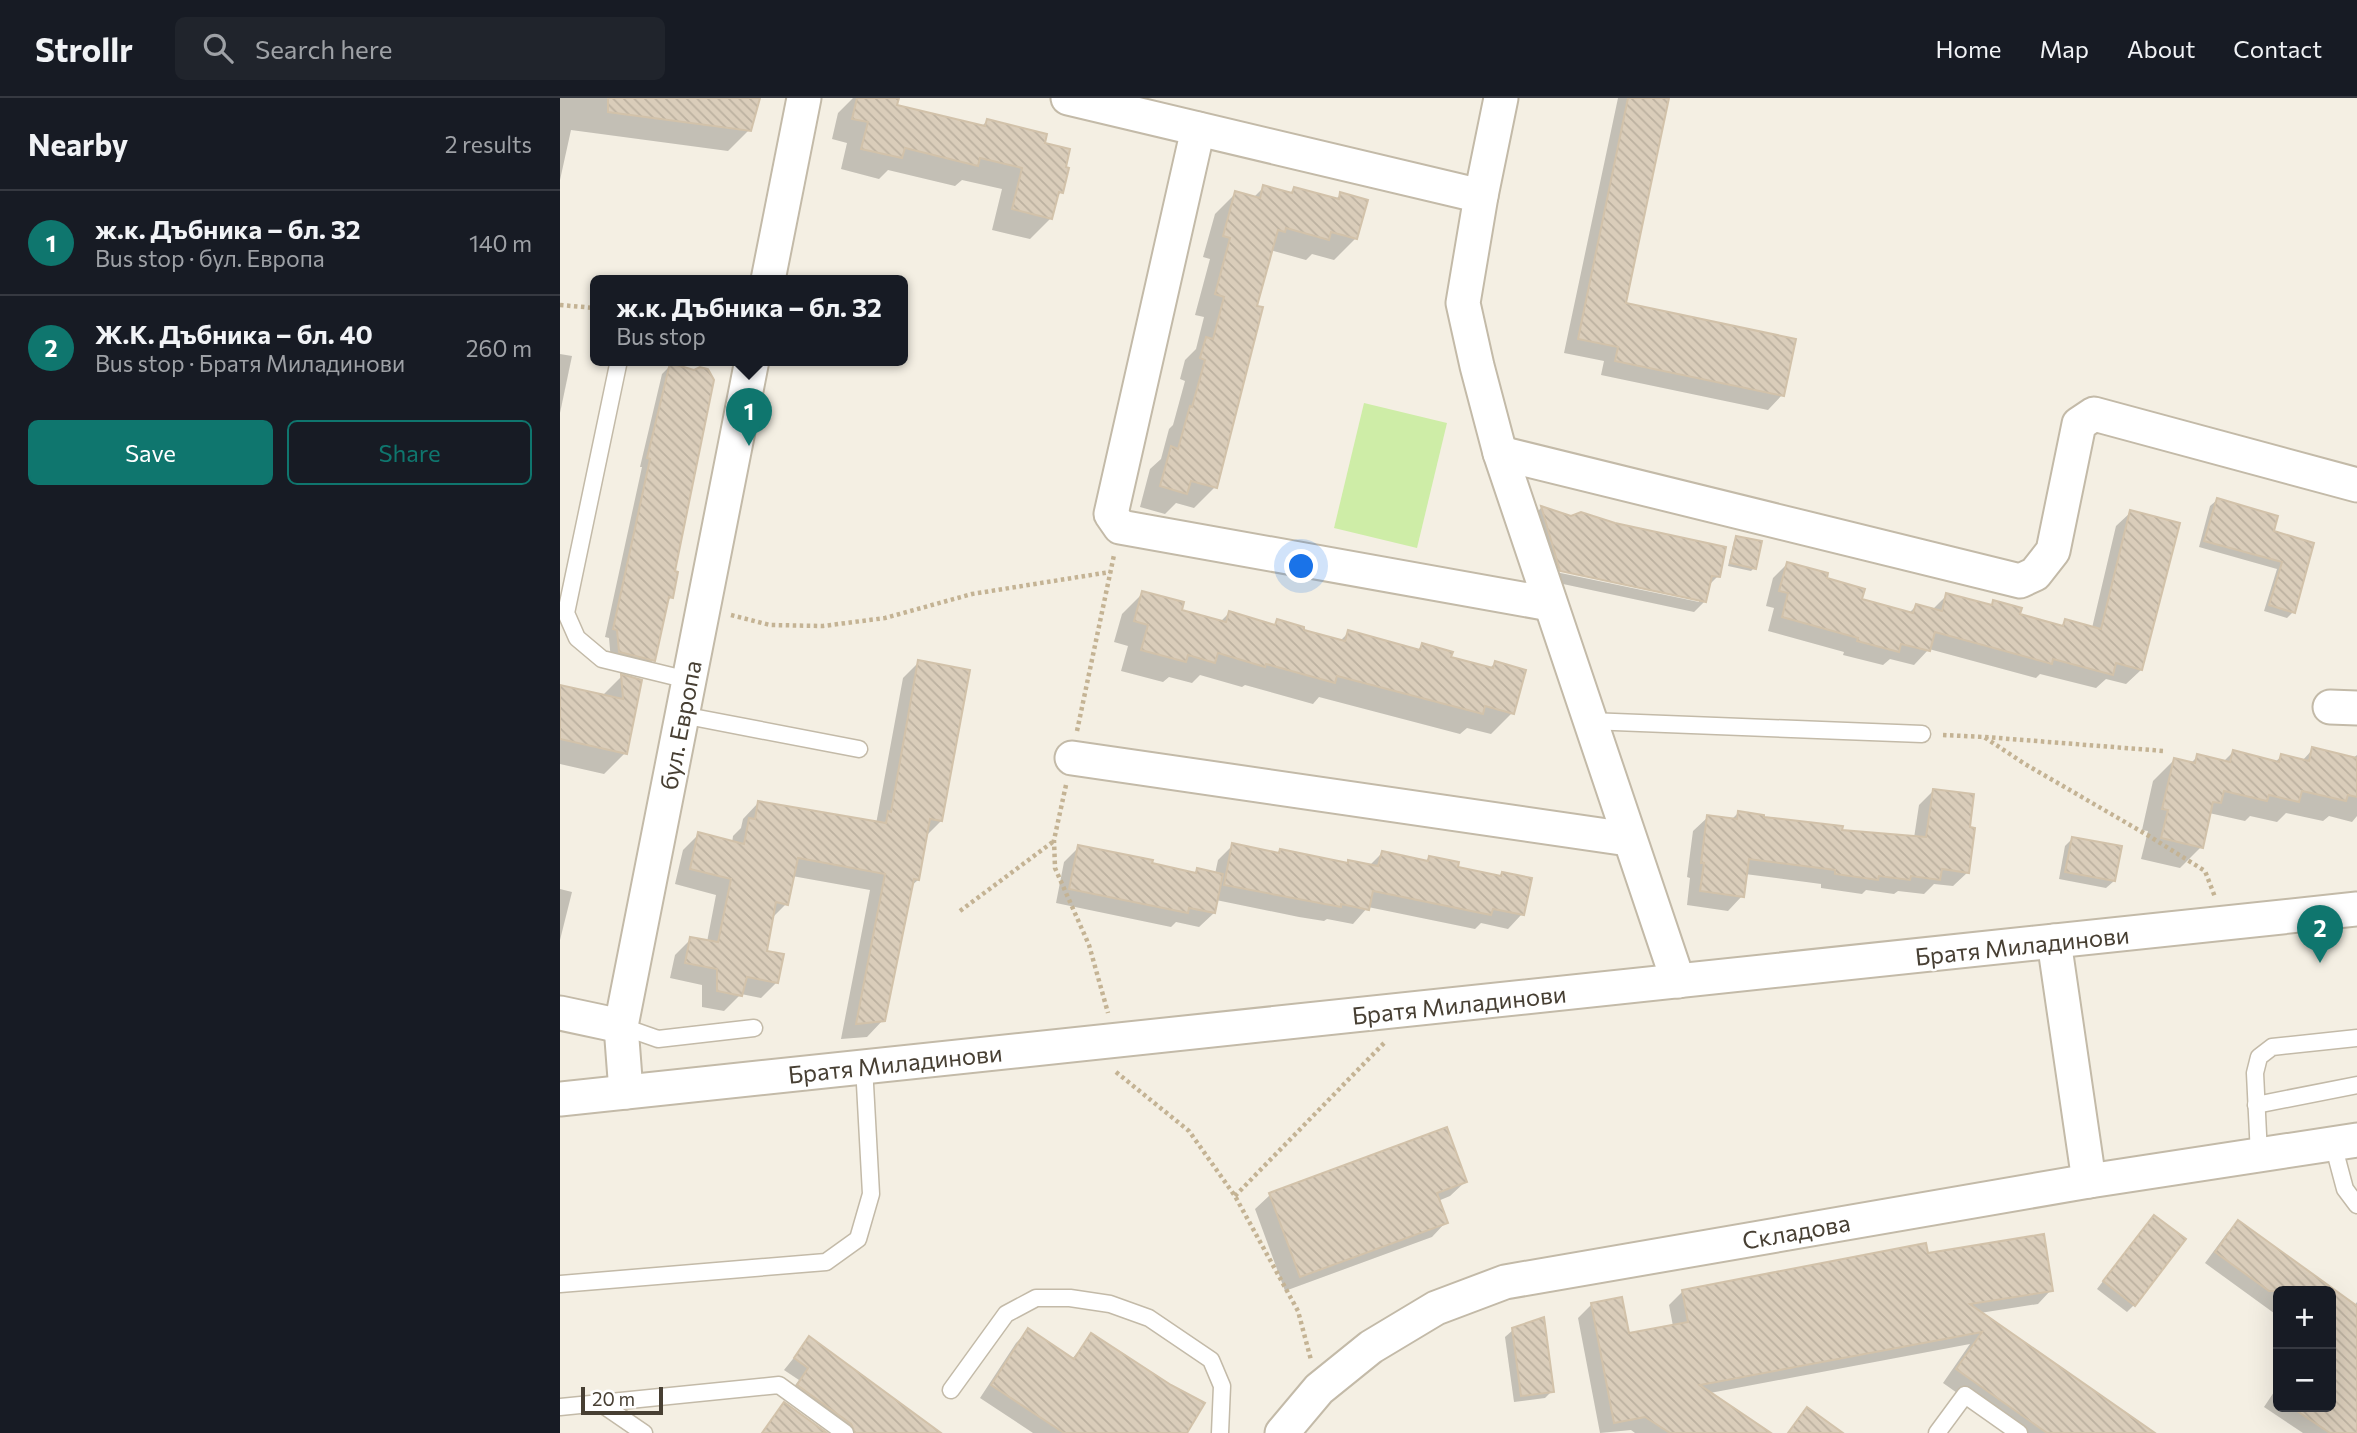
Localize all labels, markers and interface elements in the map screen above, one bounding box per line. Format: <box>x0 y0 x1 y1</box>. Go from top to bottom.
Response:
search box <box>175 17 665 80</box>
text: Strollr <box>35 28 133 69</box>
icon: search <box>199 29 237 67</box>
text: Search here <box>255 33 392 64</box>
text: Home <box>1936 34 2002 63</box>
text: Map <box>2040 34 2089 63</box>
text: About <box>2127 34 2195 63</box>
text: Contact <box>2233 34 2322 63</box>
text: Nearby <box>28 125 128 162</box>
text: 2 results <box>445 130 532 158</box>
text: ж.к. Дъбника – бл. 32 <box>95 213 361 244</box>
text: 1 <box>46 229 56 257</box>
text: 140 m <box>469 229 532 257</box>
text: Bus stop · бул. Европа <box>95 244 325 272</box>
popup <box>590 275 908 366</box>
text: ж.к. Дъбника – бл. 32 <box>616 291 882 322</box>
text: Ж.К. Дъбника – бл. 40 <box>95 318 373 349</box>
text: Bus stop <box>616 322 706 350</box>
text: 2 <box>44 334 58 362</box>
text: 260 m <box>466 334 532 362</box>
text: Bus stop · Братя Миладинови <box>95 349 405 377</box>
pin: 1 <box>726 388 772 446</box>
button: Save <box>28 420 273 485</box>
button: Share <box>287 420 532 485</box>
your location <box>1284 549 1318 583</box>
street label: бул. Европа <box>653 658 707 792</box>
pin: 2 <box>2297 905 2343 963</box>
street label: Братя Миладинови <box>1913 919 2131 971</box>
street label: Братя Миладинови <box>1350 978 1568 1030</box>
street label: Братя Миладинови <box>786 1037 1004 1089</box>
street label: Складова <box>1740 1207 1852 1255</box>
map controls <box>2273 1286 2336 1412</box>
button: + <box>2273 1286 2336 1349</box>
button: − <box>2273 1349 2336 1412</box>
scale bar <box>581 1384 663 1416</box>
text: 20 m <box>592 1387 635 1410</box>

